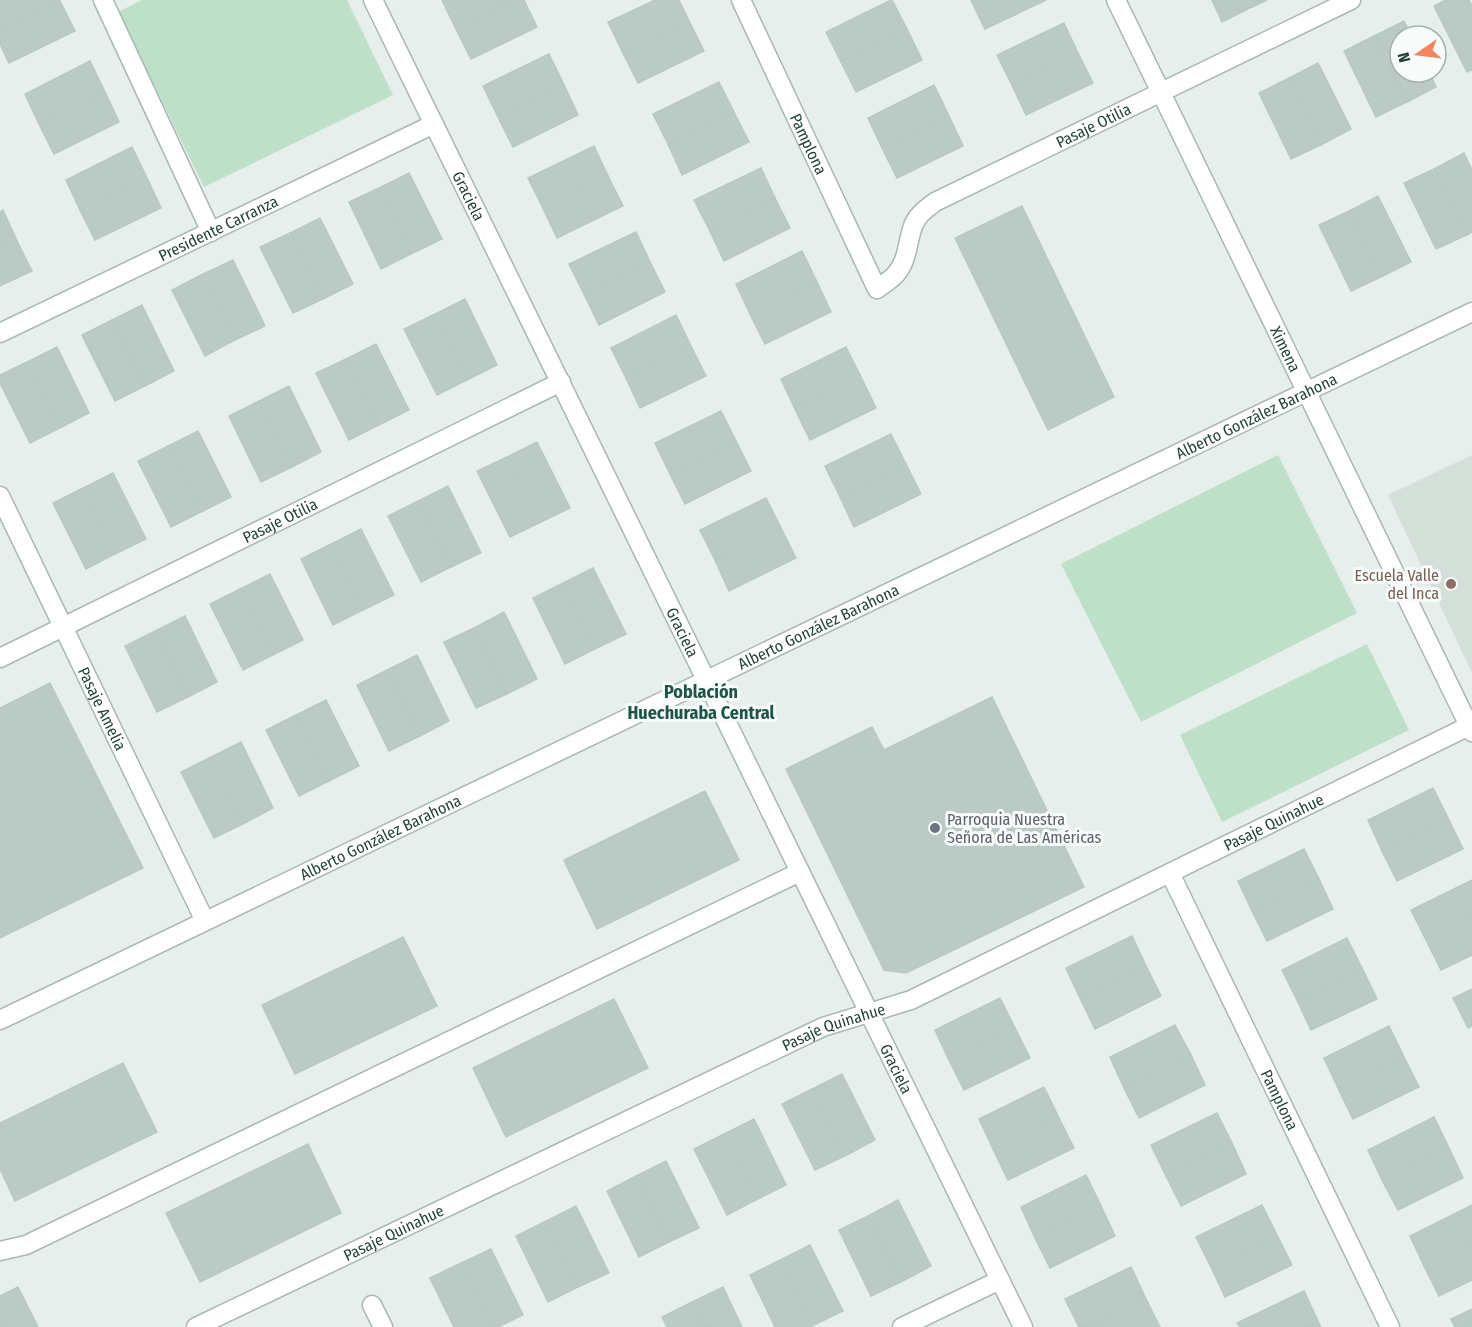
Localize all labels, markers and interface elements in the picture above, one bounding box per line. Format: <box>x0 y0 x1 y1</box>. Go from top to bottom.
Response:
north arrow <box>1388 24 1448 84</box>
text: N <box>1394 51 1414 64</box>
street label: Pasaje Otilia <box>1053 99 1134 152</box>
street label: Pamplona <box>786 111 831 178</box>
street label: Graciela <box>448 168 489 224</box>
street label: Presidente Carranza <box>155 192 281 265</box>
street label: Ximena <box>1266 323 1304 375</box>
street label: Alberto González Barahona <box>1173 369 1340 463</box>
street label: Pasaje Otilia <box>240 494 321 547</box>
place label: Escuela Valle del Inca <box>1355 566 1439 603</box>
marker: Escuela Valle del Inca <box>1444 577 1458 591</box>
street label: Alberto González Barahona <box>735 580 902 674</box>
street label: Graciela <box>662 605 702 661</box>
street label: Pasaje Amelia <box>74 664 130 754</box>
district label: Población Huechuraba Central <box>628 681 775 724</box>
street label: Pasaje Quinahue <box>1221 790 1327 855</box>
street label: Alberto González Barahona <box>297 791 464 884</box>
place label: Parroquia Nuestra Señora de Las Américas <box>947 810 1102 847</box>
marker: Parroquia Nuestra Señora de Las Américas <box>928 821 942 835</box>
street label: Pasaje Quinahue <box>779 999 888 1055</box>
street label: Graciela <box>876 1041 916 1097</box>
street label: Pamplona <box>1257 1067 1302 1134</box>
street label: Pasaje Quinahue <box>341 1201 447 1265</box>

